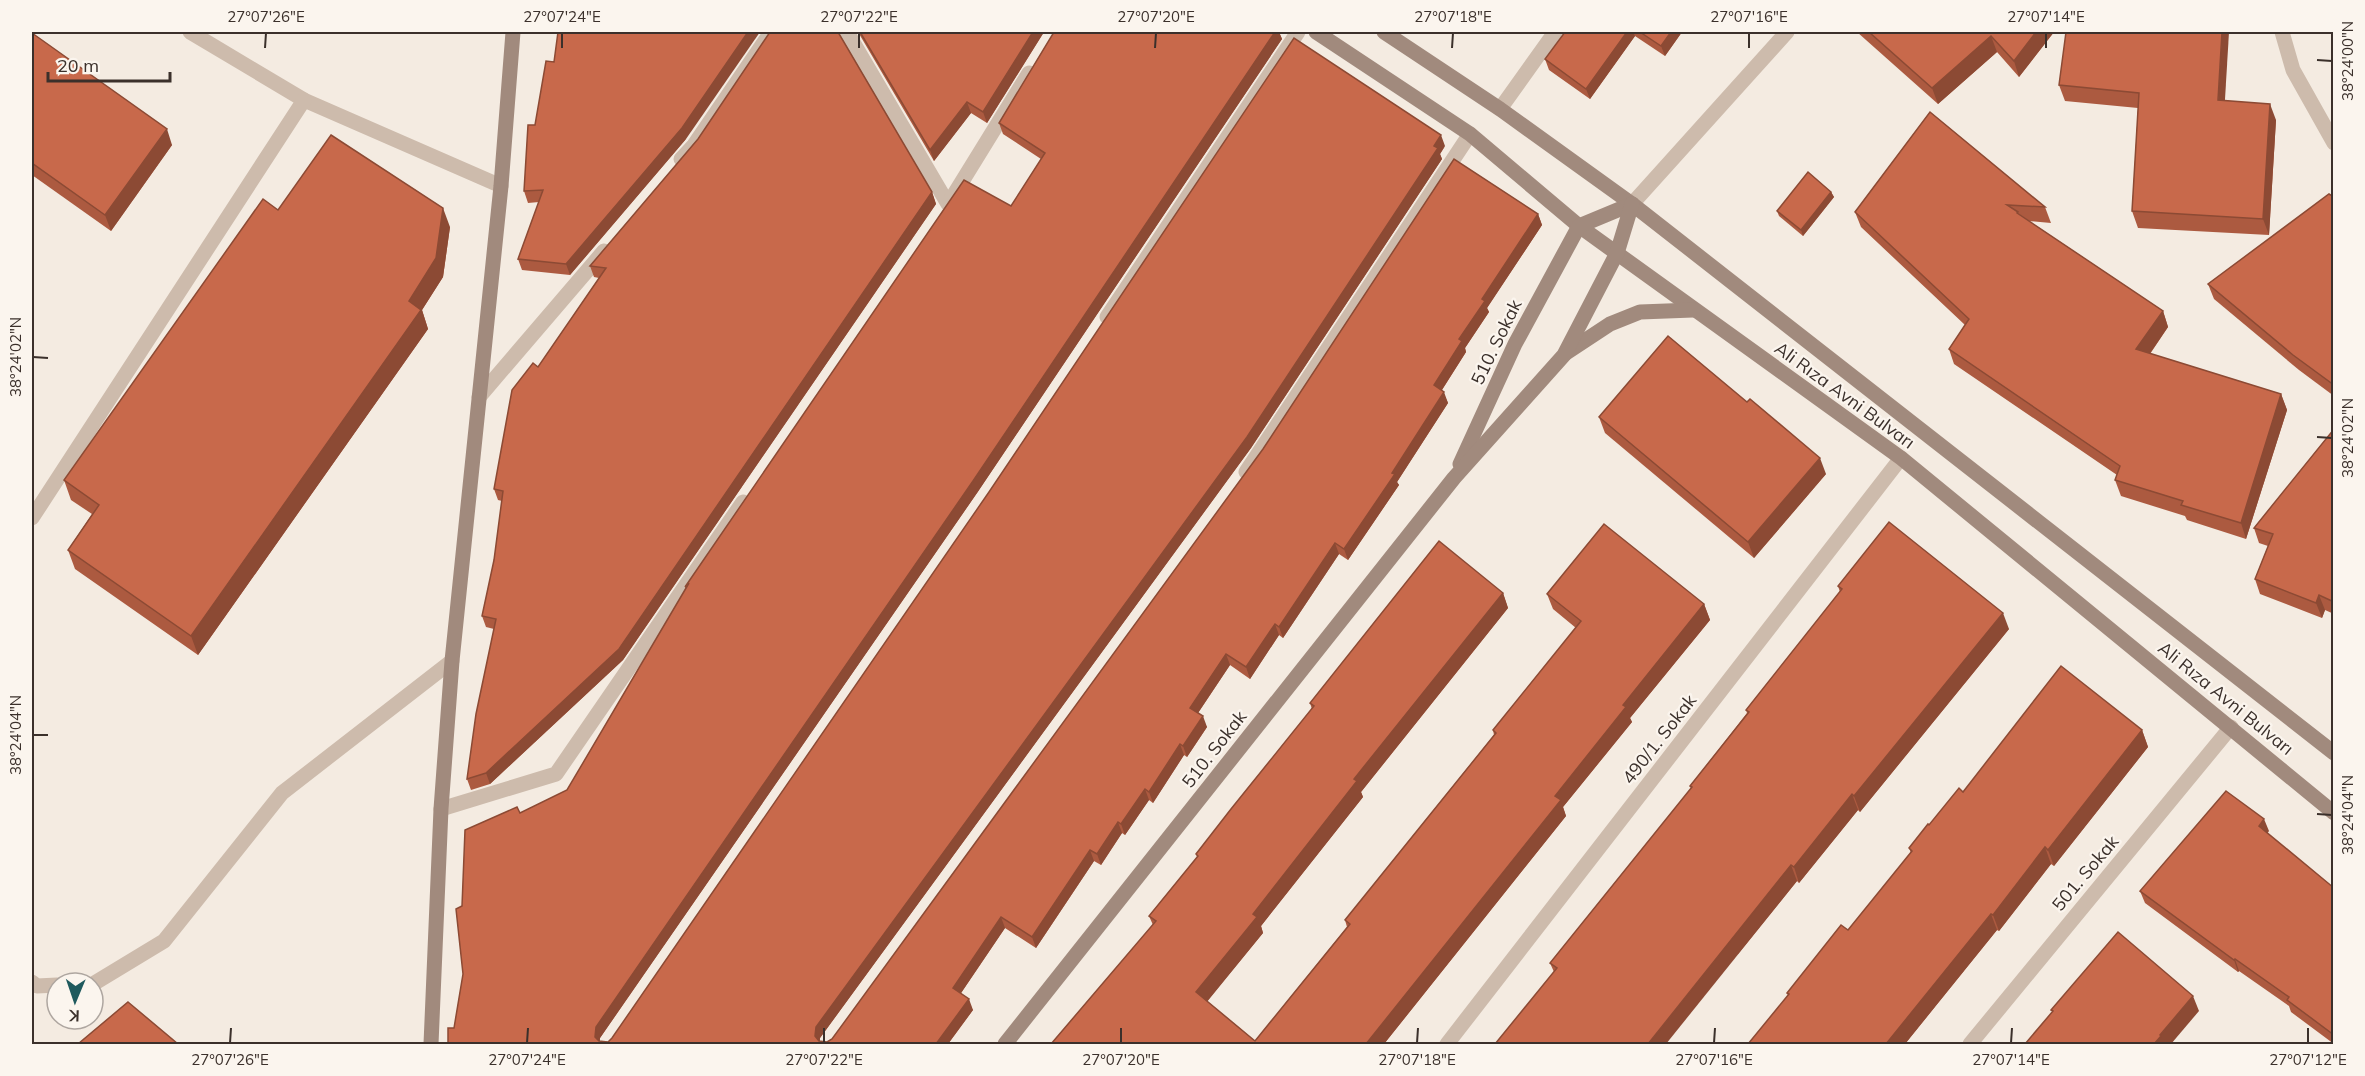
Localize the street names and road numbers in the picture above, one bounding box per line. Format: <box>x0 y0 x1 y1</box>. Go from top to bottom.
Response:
street label: 510. Sokak <box>1466 295 1527 388</box>
street label: Ali Rıza Avni Bulvarı <box>1770 336 1920 454</box>
street label: Ali Rıza Avni Bulvarı <box>2154 636 2298 760</box>
street label: 490/1. Sokak <box>1617 689 1702 789</box>
street label: 510. Sokak <box>1177 705 1252 792</box>
street label: 501. Sokak <box>2047 830 2124 916</box>

